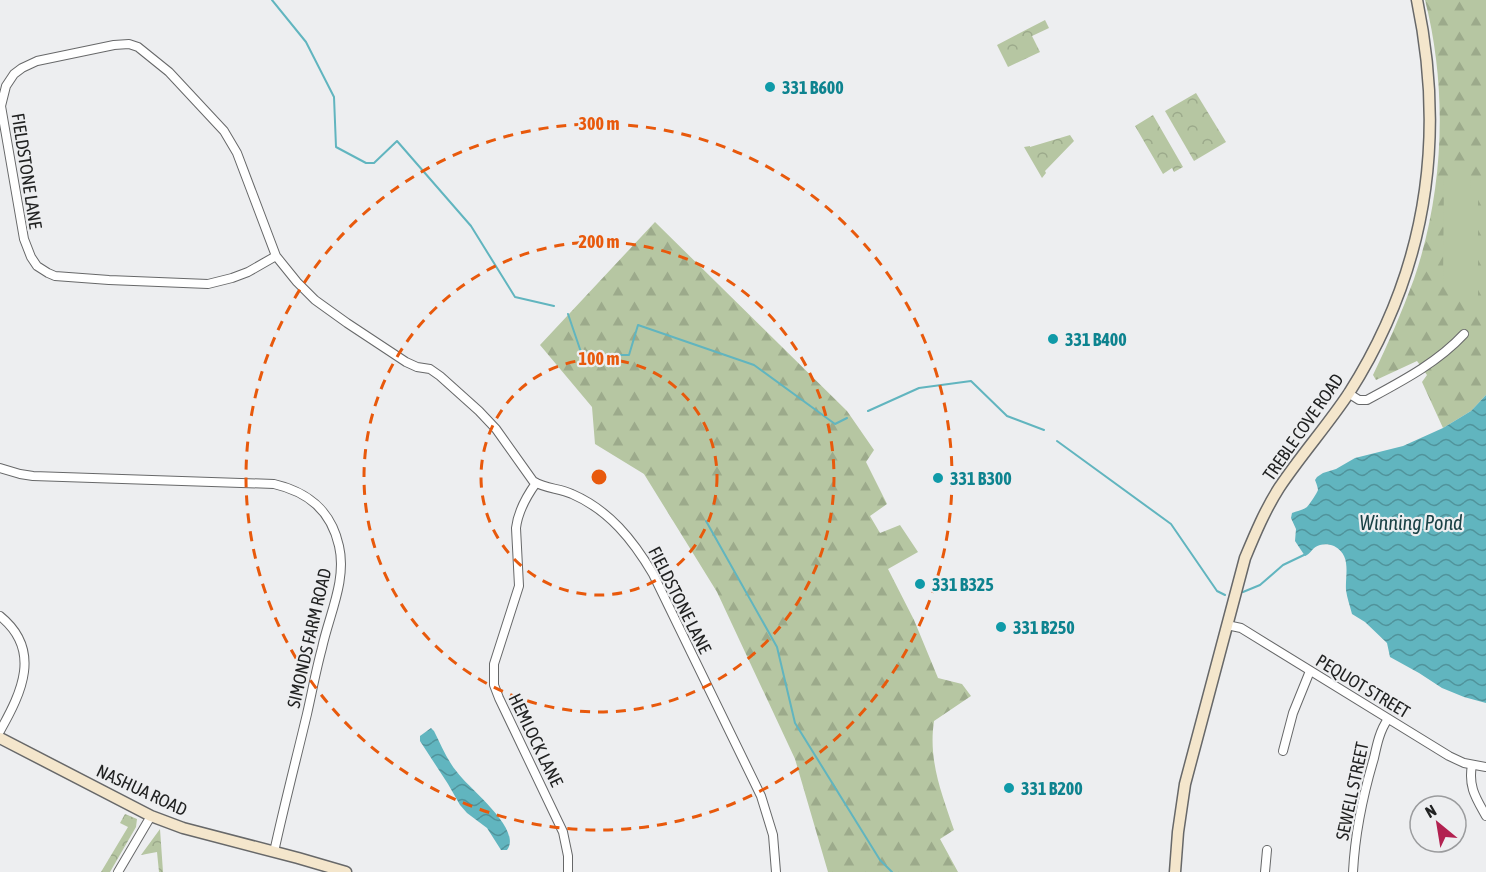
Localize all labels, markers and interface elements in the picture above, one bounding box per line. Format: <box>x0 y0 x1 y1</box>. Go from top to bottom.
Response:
place label: 331 B600 <box>782 77 844 98</box>
marker: 331 B600 <box>763 80 777 94</box>
street label: FIELDSTONE LANE <box>7 112 47 231</box>
text: 300 m <box>579 113 619 134</box>
text: 200 m <box>579 231 619 252</box>
place label: 331 B400 <box>1065 329 1127 350</box>
marker: 331 B400 <box>1046 332 1060 346</box>
text: 100 m <box>579 348 619 369</box>
street label: TREBLE COVE ROAD <box>1258 370 1348 484</box>
centre of rings <box>589 467 609 487</box>
place label: 331 B300 <box>950 468 1012 489</box>
marker: 331 B300 <box>931 471 945 485</box>
water label: Winning Pond <box>1359 511 1463 534</box>
street label: FIELDSTONE LANE <box>644 543 716 657</box>
street label: SIMONDS FARM ROAD <box>283 566 335 710</box>
place label: 331 B325 <box>932 574 994 595</box>
marker: 331 B325 <box>913 577 927 591</box>
place label: 331 B250 <box>1013 617 1075 638</box>
marker: 331 B250 <box>994 620 1008 634</box>
street label: PEQUOT STREET <box>1312 650 1414 722</box>
street label: HEMLOCK LANE <box>504 690 568 790</box>
street label: SEWELL STREET <box>1331 740 1373 842</box>
street label: NASHUA ROAD <box>93 760 191 820</box>
place label: 331 B200 <box>1021 778 1083 799</box>
marker: 331 B200 <box>1002 781 1016 795</box>
north arrow <box>1408 794 1468 854</box>
text: N <box>1422 801 1439 821</box>

